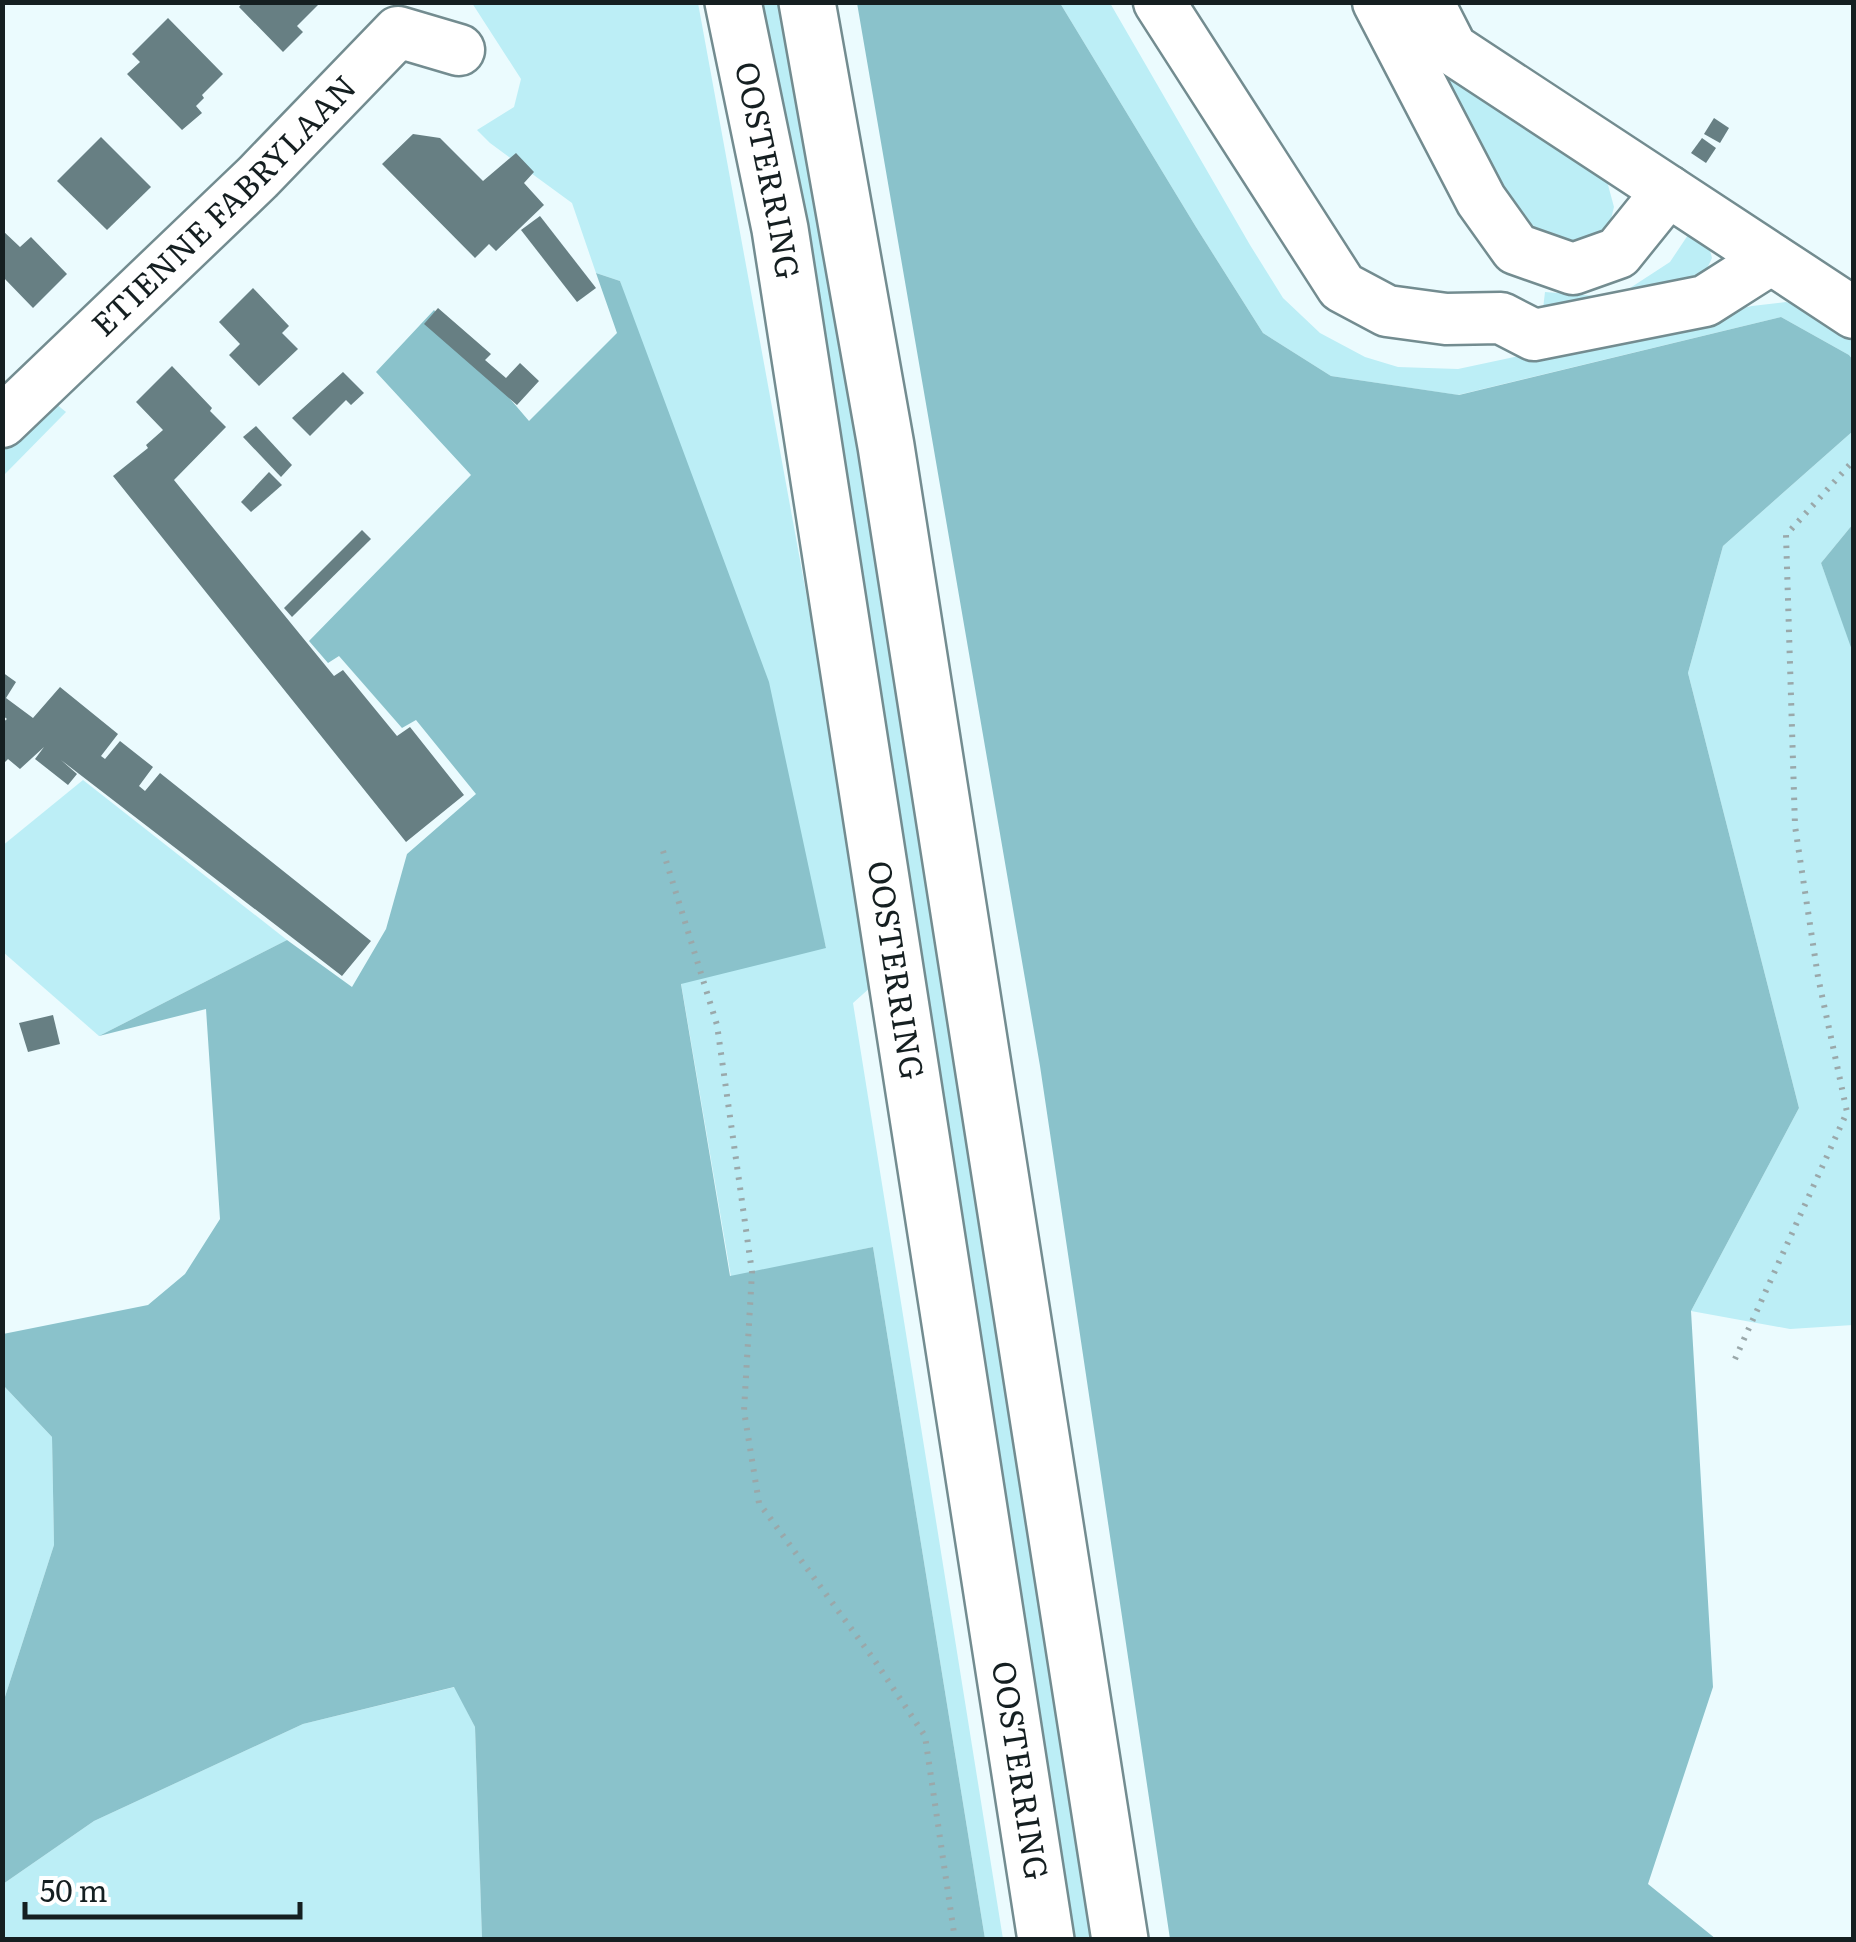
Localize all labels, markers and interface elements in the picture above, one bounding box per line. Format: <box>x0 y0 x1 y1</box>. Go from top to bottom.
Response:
street label: OOSTERRING <box>725 57 814 282</box>
street label: ETIENNE FABRYLAAN <box>79 62 366 346</box>
street label: OOSTERRING <box>858 857 939 1083</box>
street label: OOSTERRING <box>982 1657 1063 1883</box>
scale bar <box>25 1857 300 1919</box>
text: 50 m <box>40 1867 108 1911</box>

